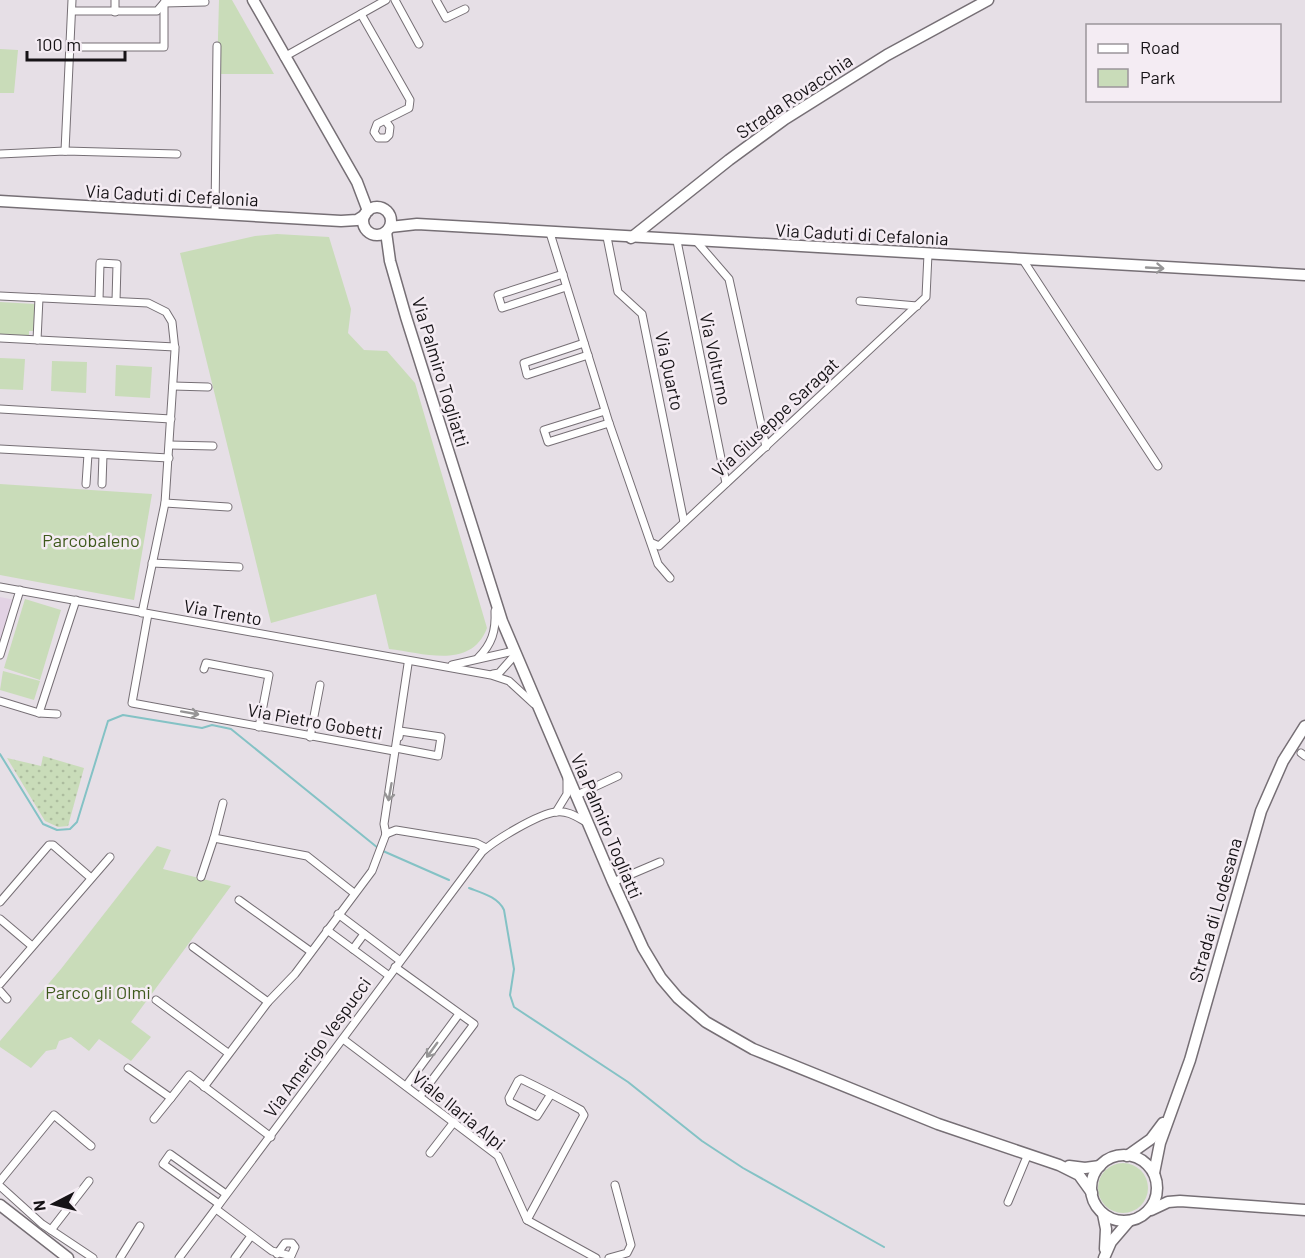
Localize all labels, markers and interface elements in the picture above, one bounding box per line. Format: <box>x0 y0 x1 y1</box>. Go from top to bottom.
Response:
scale bar <box>27 24 124 62</box>
legend <box>1086 24 1281 102</box>
text: 100 m <box>36 33 81 55</box>
text: Road <box>1140 36 1180 58</box>
street label: Strada Rovacchia <box>732 49 856 143</box>
text: Park <box>1140 66 1175 88</box>
street label: Via Caduti di Cefalonia <box>85 179 259 211</box>
street label: Via Caduti di Cefalonia <box>775 218 949 250</box>
one-way arrow <box>1145 262 1165 273</box>
street label: Via Palmiro Togliatti <box>408 295 474 449</box>
street label: Via Volturno <box>695 311 737 407</box>
street label: Via Quarto <box>651 330 689 412</box>
street label: Via Giuseppe Saragat <box>707 353 843 481</box>
park label: Parcobaleno <box>42 529 140 551</box>
street label: Via Trento <box>182 594 264 630</box>
street label: Via Pietro Gobetti <box>246 698 384 744</box>
one-way arrow <box>180 708 199 719</box>
street label: Via Palmiro Togliatti <box>567 750 647 902</box>
one-way arrow <box>384 781 395 801</box>
street label: Strada di Lodesana <box>1184 835 1246 985</box>
street label: Via Amerigo Vespucci <box>259 973 375 1121</box>
park label: Parco gli Olmi <box>45 981 151 1003</box>
one-way arrow <box>426 1041 439 1057</box>
street label: Viale Ilaria Alpi <box>408 1066 510 1154</box>
north arrow <box>24 1174 84 1234</box>
text: N <box>29 1199 49 1212</box>

